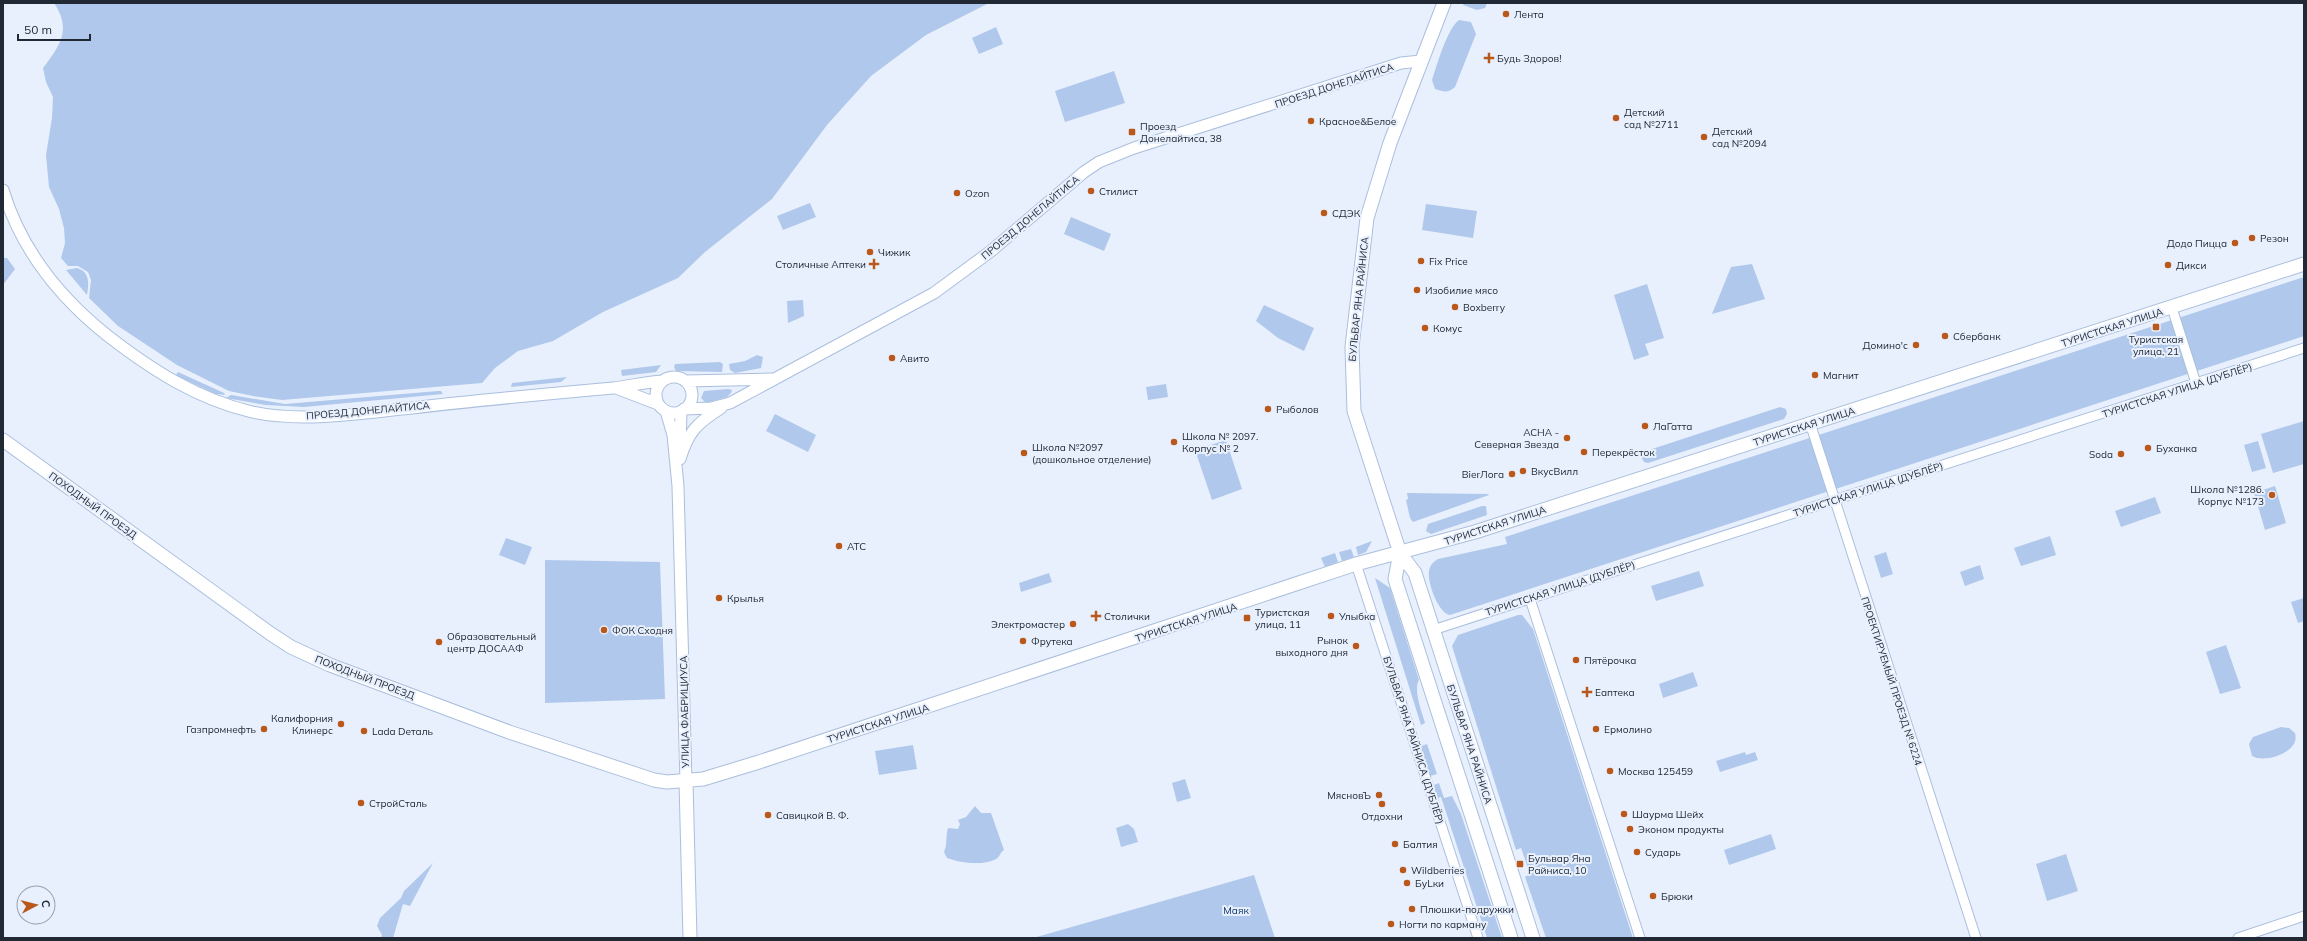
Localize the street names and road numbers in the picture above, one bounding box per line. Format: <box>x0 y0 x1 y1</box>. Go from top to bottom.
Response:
street label: ПРОЕЗД ДОНЕЛАЙТИСА <box>1273 60 1396 111</box>
street label: ПРОЕЗД ДОНЕЛАЙТИСА <box>979 172 1083 262</box>
street label: БУЛЬВАР ЯНА РАЙНИСА <box>1345 235 1372 362</box>
street label: ТУРИСТСКАЯ УЛИЦА <box>2060 305 2165 350</box>
street label: ТУРИСТСКАЯ УЛИЦА (ДУБЛЁР) <box>2101 360 2254 421</box>
street label: ПРОЕЗД ДОНЕЛАЙТИСА <box>306 399 431 422</box>
street label: ТУРИСТСКАЯ УЛИЦА <box>1752 404 1857 449</box>
street label: ТУРИСТСКАЯ УЛИЦА (ДУБЛЁР) <box>1792 459 1945 520</box>
street label: ПОХОДНЫЙ ПРОЕЗД <box>46 469 139 542</box>
street label: ТУРИСТСКАЯ УЛИЦА <box>1443 503 1548 548</box>
street label: ТУРИСТСКАЯ УЛИЦА (ДУБЛЁР) <box>1484 558 1637 619</box>
street label: ПРОЕКТИРУЕМЫЙ ПРОЕЗД № 6224 <box>1858 595 1925 767</box>
street label: ТУРИСТСКАЯ УЛИЦА <box>1134 600 1239 645</box>
street label: ПОХОДНЫЙ ПРОЕЗД <box>313 652 416 702</box>
street label: УЛИЦА ФАБРИЦИУСА <box>677 655 692 769</box>
street label: БУЛЬВАР ЯНА РАЙНИСА (ДУБЛЁР) <box>1380 655 1447 826</box>
street label: БУЛЬВАР ЯНА РАЙНИСА <box>1444 683 1495 806</box>
street label: ТУРИСТСКАЯ УЛИЦА <box>826 701 931 746</box>

